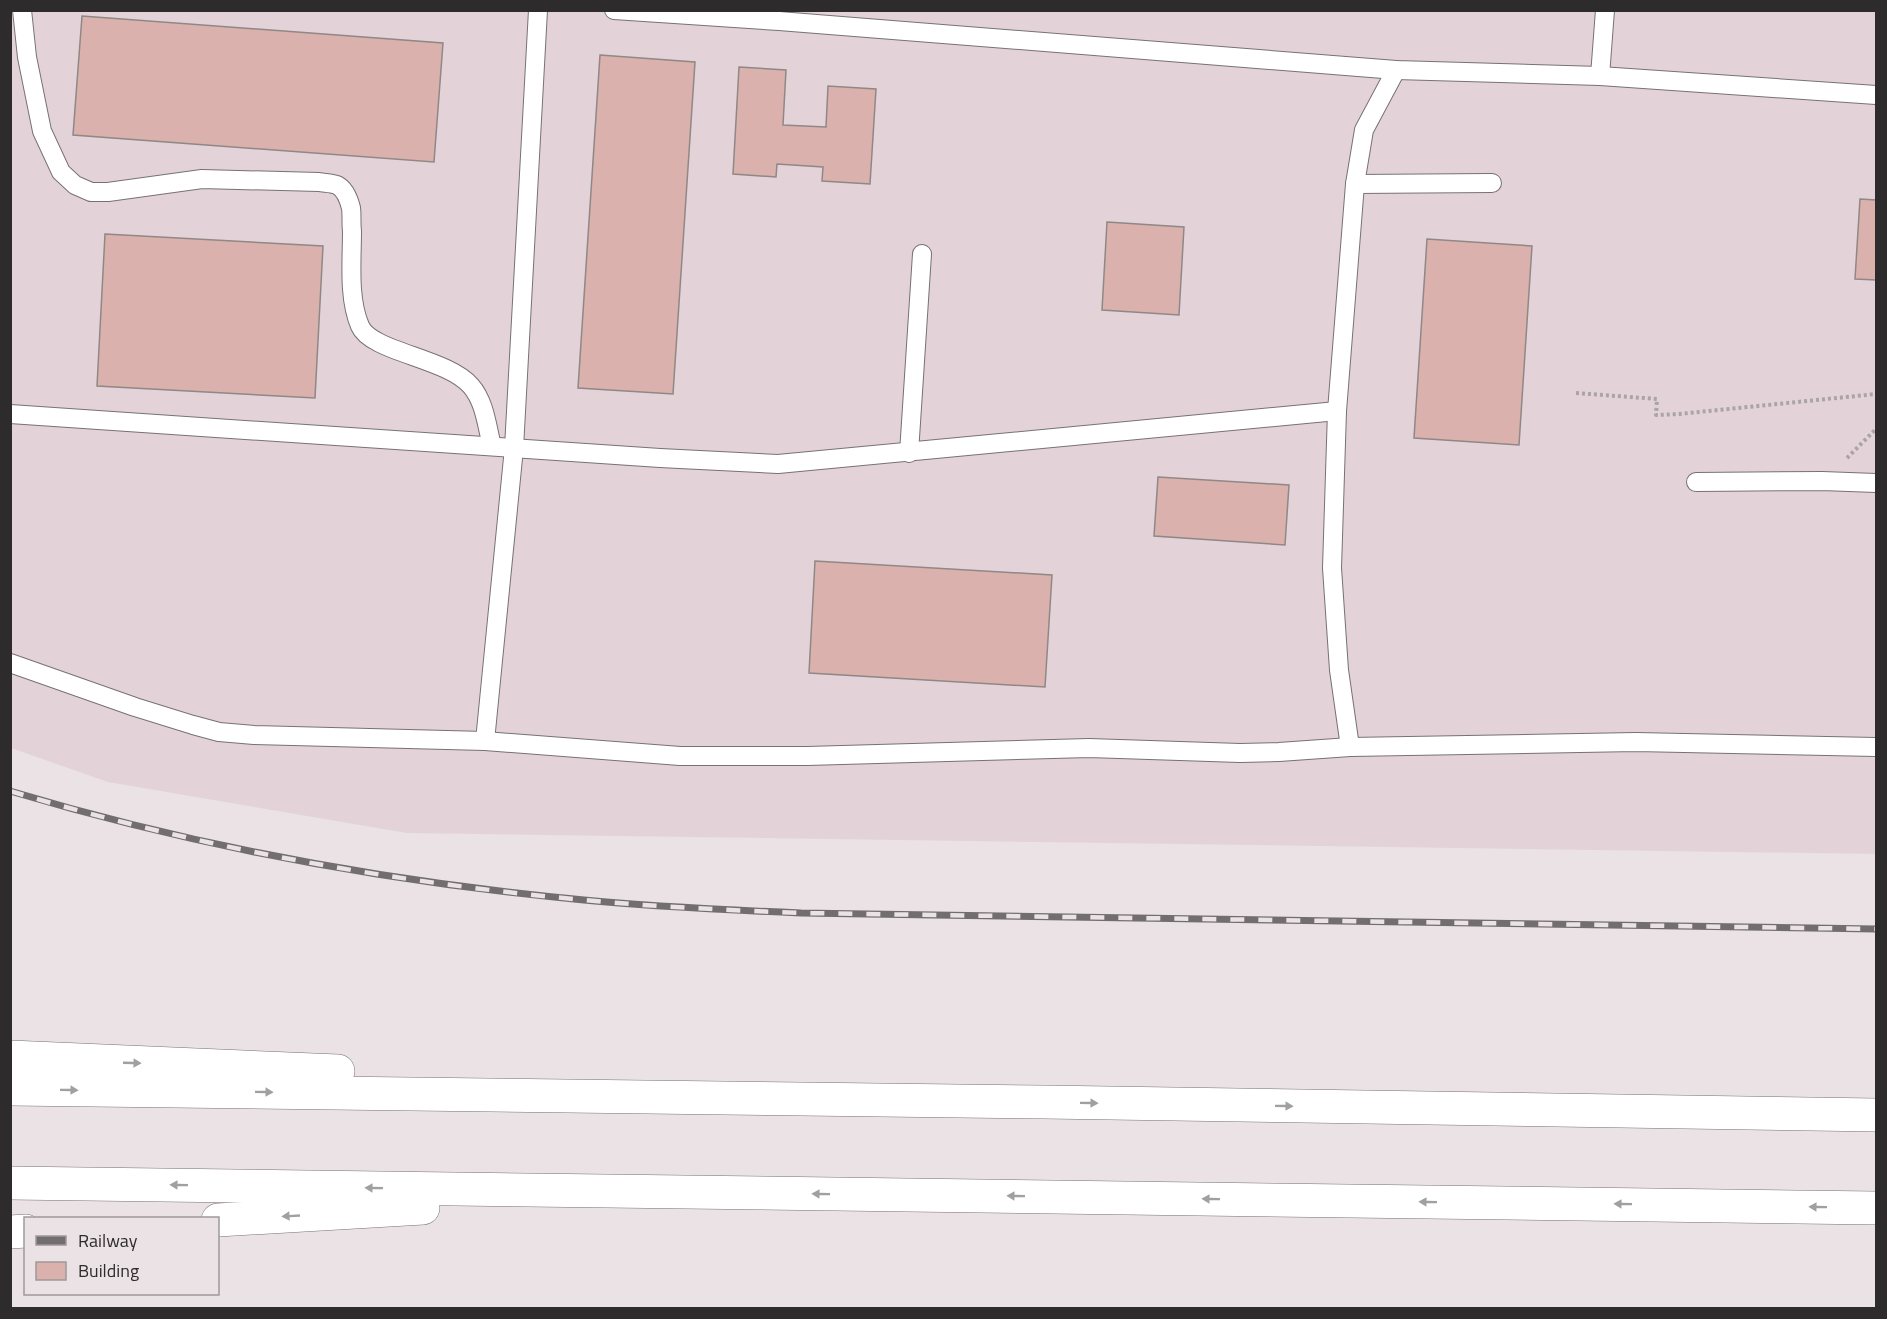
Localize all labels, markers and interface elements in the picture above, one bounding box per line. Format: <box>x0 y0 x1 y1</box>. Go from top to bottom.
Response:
one-way arrow <box>122 1058 141 1067</box>
one-way arrow <box>59 1085 78 1095</box>
one-way arrow <box>254 1087 273 1097</box>
one-way arrow <box>1079 1098 1098 1107</box>
one-way arrow <box>1274 1101 1293 1110</box>
one-way arrow <box>170 1181 189 1190</box>
one-way arrow <box>365 1183 384 1193</box>
one-way arrow <box>812 1189 831 1199</box>
one-way arrow <box>1007 1191 1026 1201</box>
one-way arrow <box>1202 1194 1221 1204</box>
one-way arrow <box>1419 1197 1438 1206</box>
one-way arrow <box>1614 1199 1633 1209</box>
one-way arrow <box>1809 1202 1828 1212</box>
one-way arrow <box>282 1212 301 1221</box>
legend <box>24 1217 219 1295</box>
text: Railway <box>78 1227 138 1254</box>
text: Building <box>78 1257 139 1284</box>

